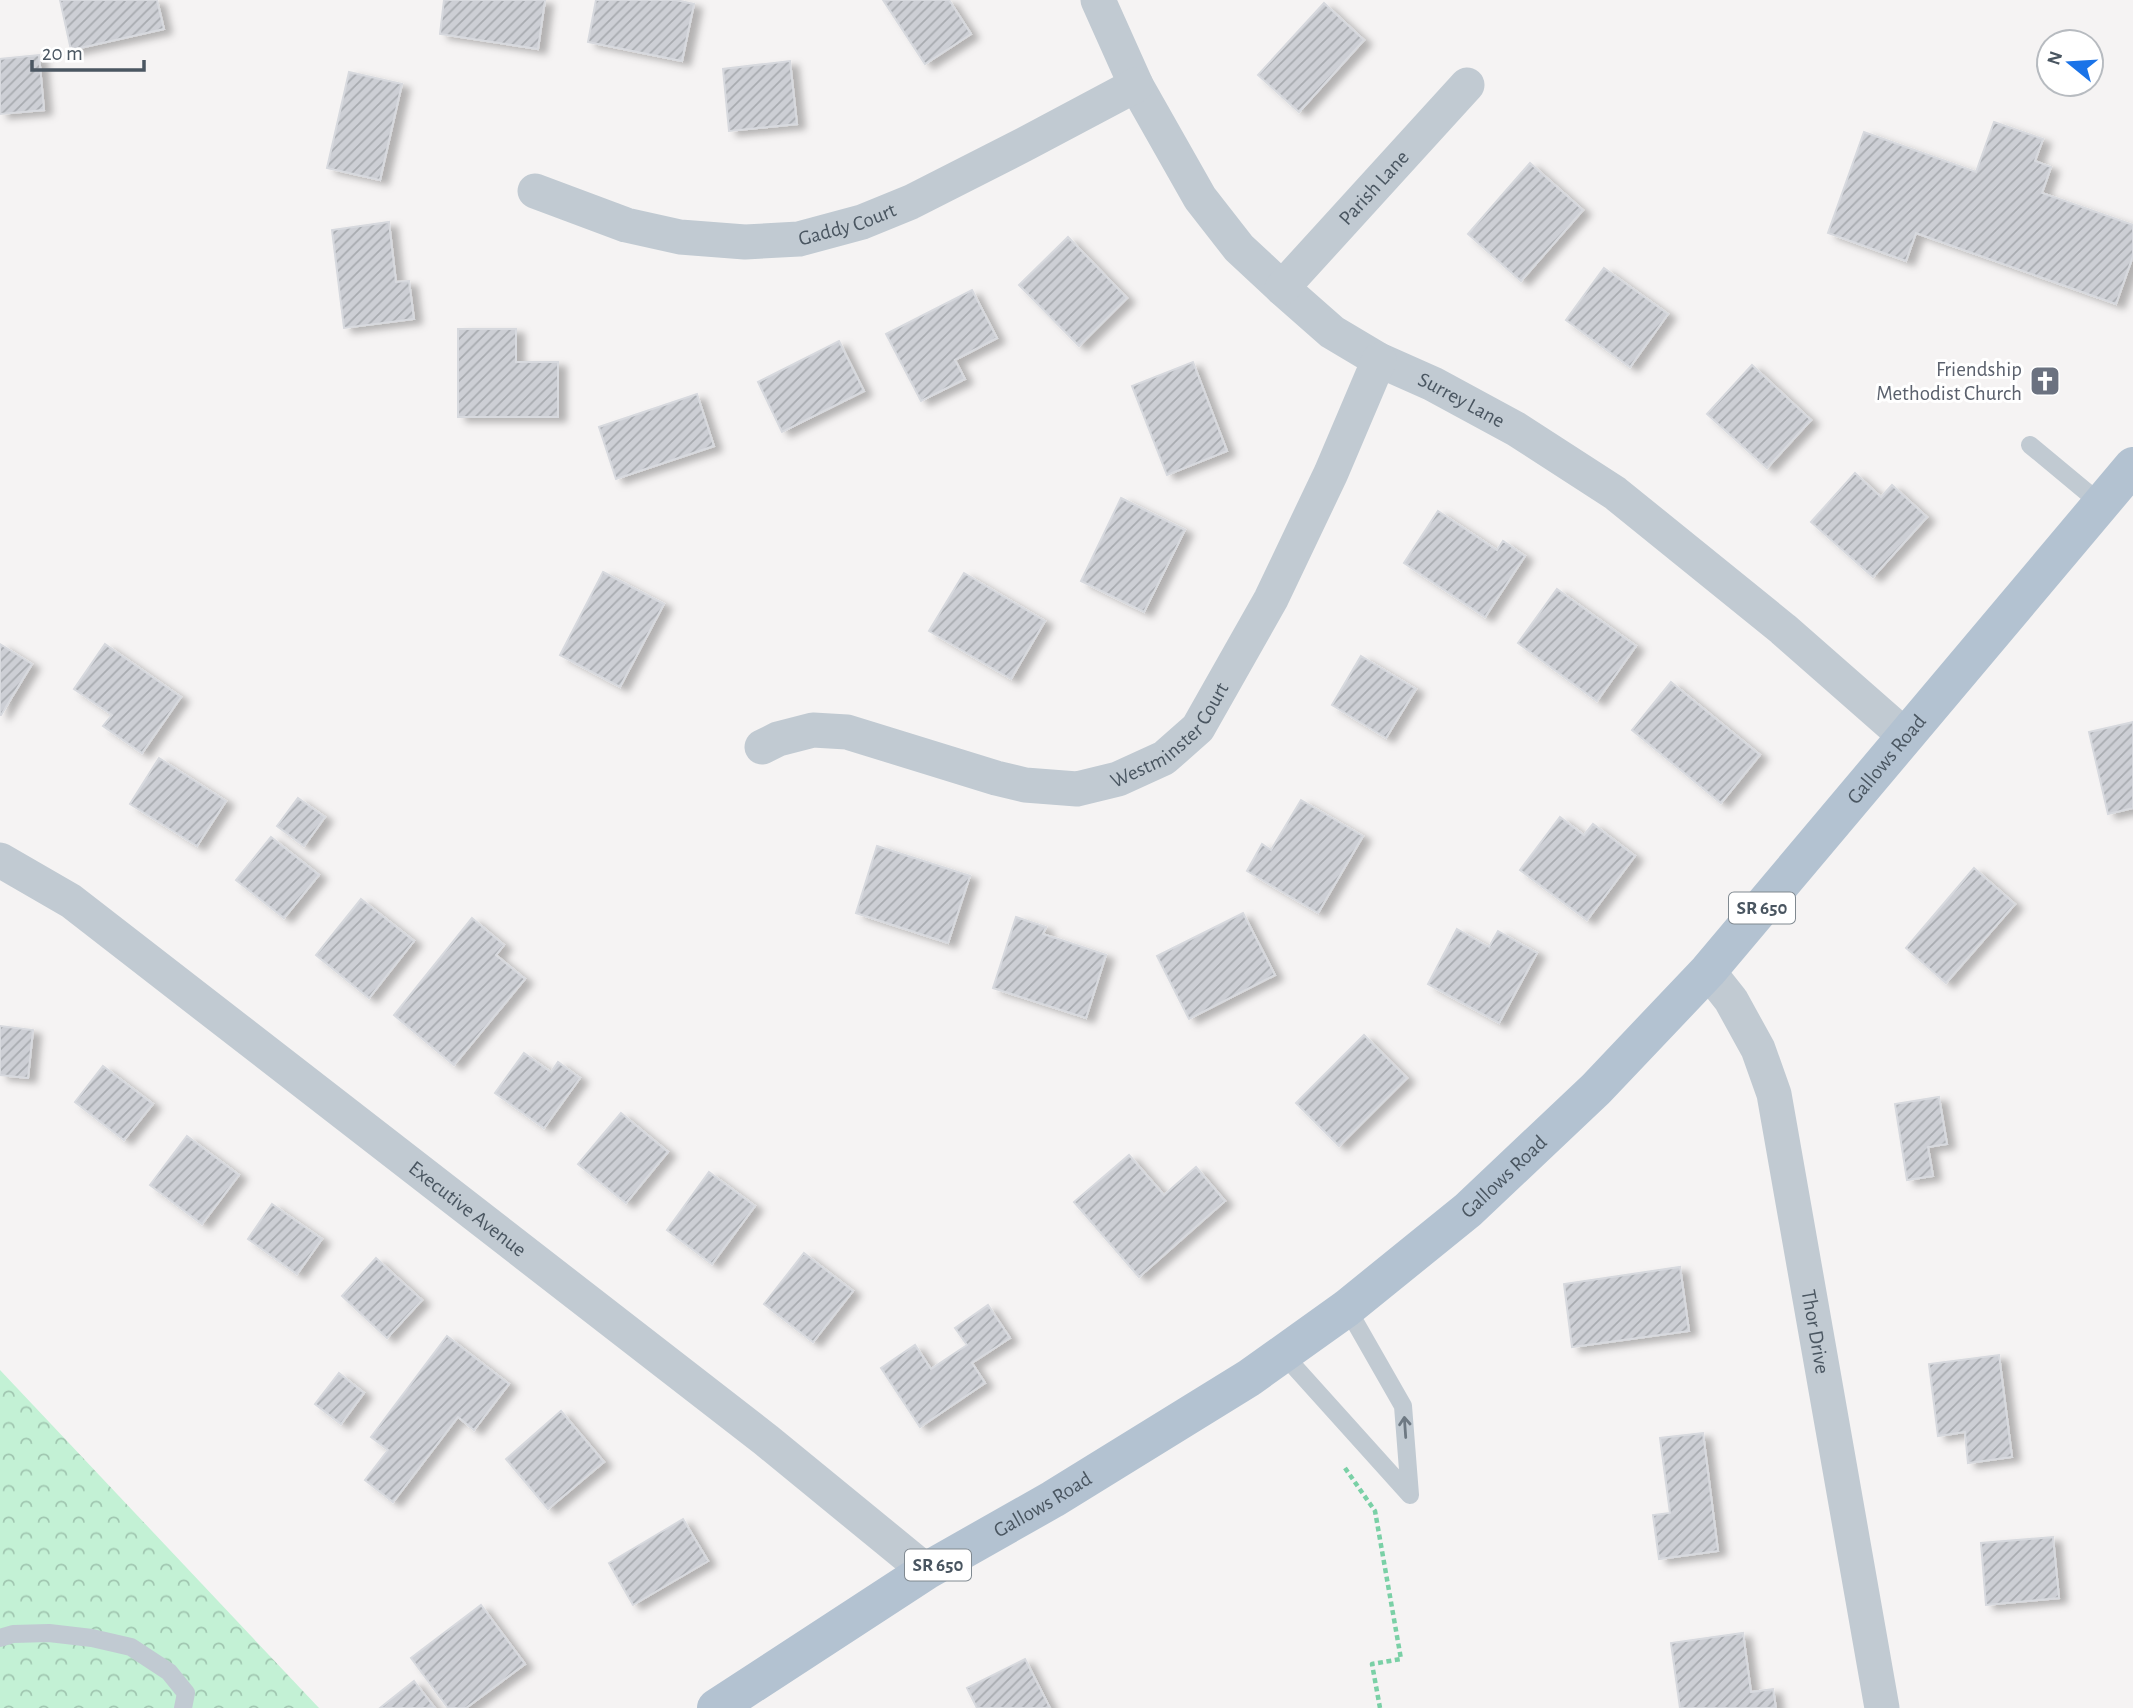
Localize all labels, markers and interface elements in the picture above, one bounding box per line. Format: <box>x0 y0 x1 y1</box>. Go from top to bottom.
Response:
scale bar <box>32 28 144 72</box>
north arrow <box>2035 28 2105 98</box>
text: 20 m <box>42 43 83 64</box>
text: N <box>2044 49 2066 67</box>
street label: Parish Lane <box>1335 146 1413 229</box>
street label: Gaddy Court <box>796 199 899 249</box>
place label: Friendship Methodist Church <box>1876 359 2022 404</box>
church icon: Friendship Methodist Church <box>2028 364 2062 398</box>
street label: Surrey Lane <box>1415 368 1508 431</box>
street label: Westminster Court <box>1107 678 1232 791</box>
street label: Gallows Road <box>1843 710 1930 808</box>
road number: SR 650 <box>1729 893 1795 924</box>
street label: Gallows Road <box>1456 1131 1551 1222</box>
street label: Executive Avenue <box>405 1157 530 1261</box>
street label: Thor Drive <box>1798 1288 1834 1375</box>
one-way arrow <box>1398 1416 1411 1438</box>
street label: Gallows Road <box>990 1467 1095 1541</box>
road number: SR 650 <box>905 1550 971 1581</box>

